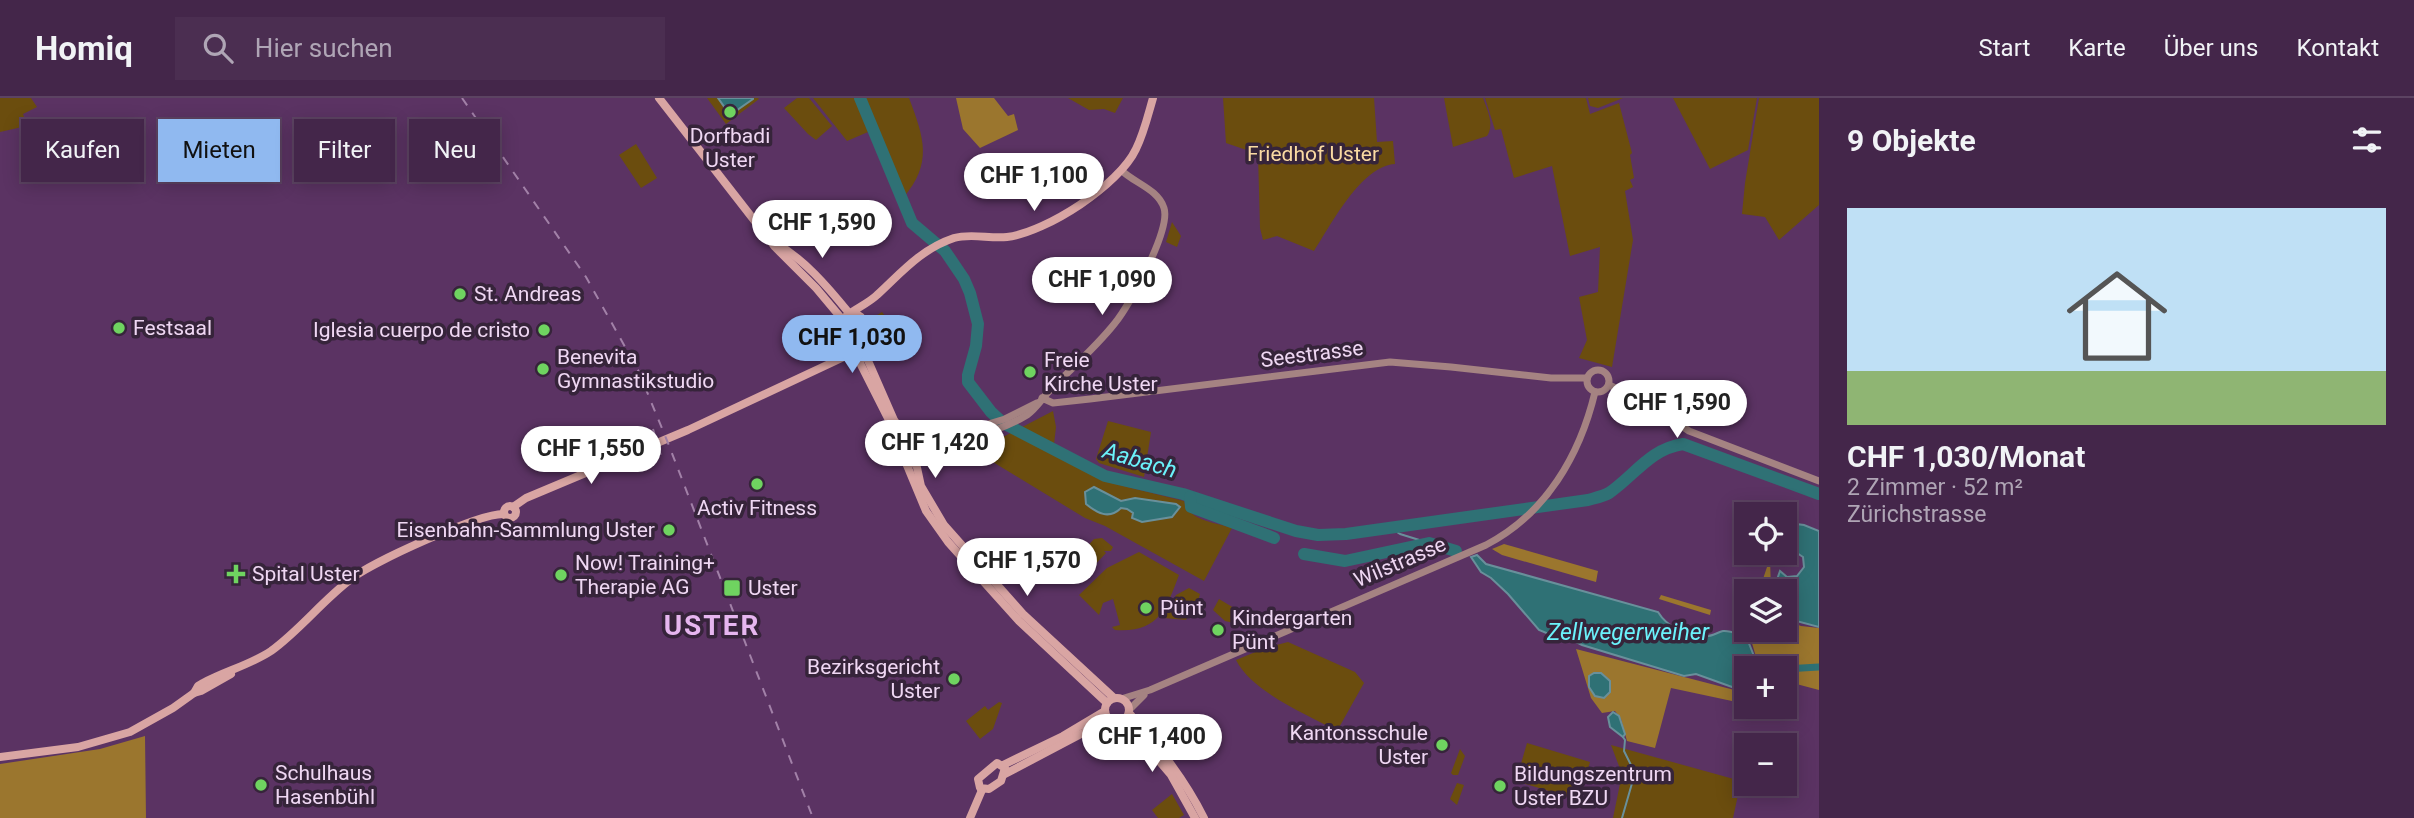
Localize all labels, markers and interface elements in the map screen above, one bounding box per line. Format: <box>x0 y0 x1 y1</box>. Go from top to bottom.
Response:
search box <box>175 17 665 80</box>
text: Homiq <box>35 29 133 68</box>
icon: search <box>199 29 237 67</box>
text: Hier suchen <box>255 33 393 63</box>
text: Start <box>1979 34 2030 62</box>
text: Karte <box>2068 34 2126 62</box>
text: Über uns <box>2164 34 2258 62</box>
text: Kontakt <box>2296 34 2379 62</box>
marker: Dorfbadi Uster <box>722 104 738 120</box>
chip: Kaufen <box>21 119 144 182</box>
chip: Mieten <box>158 119 280 182</box>
chip: Filter <box>294 119 395 182</box>
chip: Neu <box>409 119 500 182</box>
icon: filters <box>2348 121 2386 159</box>
text: 9 Objekte <box>1847 123 1976 158</box>
place label: Dorfbadi Uster <box>690 124 770 172</box>
park label: Friedhof Uster <box>1247 142 1379 166</box>
pin: CHF 1,100 <box>954 153 1114 213</box>
text: CHF 1,100 <box>980 162 1088 189</box>
pin: CHF 1,590 <box>742 200 902 260</box>
text: CHF 1,590 <box>768 209 876 236</box>
icon: home <box>2054 253 2180 379</box>
pin: CHF 1,090 <box>1022 258 1182 317</box>
text: CHF 1,090 <box>1048 266 1156 293</box>
place label: St. Andreas <box>474 282 582 306</box>
marker: St. Andreas <box>452 286 468 302</box>
place label: Festsaal <box>133 316 212 340</box>
pin: CHF 1,030 <box>772 316 932 375</box>
place label: Iglesia cuerpo de cristo <box>313 318 530 342</box>
marker: Festsaal <box>111 320 127 336</box>
marker: Iglesia cuerpo de cristo <box>536 322 552 338</box>
text: CHF 1,030 <box>798 324 906 351</box>
street label: Seestrasse <box>1259 336 1365 372</box>
place label: Benevita Gymnastikstudio <box>557 345 714 393</box>
place label: Freie Kirche Uster <box>1044 348 1158 396</box>
marker: Benevita Gymnastikstudio <box>535 361 551 377</box>
marker: Freie Kirche Uster <box>1022 364 1038 380</box>
pin: CHF 1,590 <box>1597 380 1757 440</box>
text: CHF 1,590 <box>1623 389 1731 416</box>
pin: CHF 1,420 <box>855 420 1015 480</box>
pin: CHF 1,550 <box>511 426 671 486</box>
text: CHF 1,420 <box>881 429 989 456</box>
text: CHF 1,550 <box>537 435 645 462</box>
water label: Aabach <box>1099 437 1180 484</box>
text: CHF 1,030/Monat <box>1847 439 2085 474</box>
text: 2 Zimmer · 52 m² <box>1847 474 2023 501</box>
marker: Activ Fitness <box>749 476 765 492</box>
place label: Activ Fitness <box>697 496 817 520</box>
text: Zürichstrasse <box>1847 501 1987 528</box>
map controls <box>1734 502 1797 796</box>
button: locate <box>1734 502 1797 565</box>
place label: Eisenbahn-Sammlung Uster <box>397 518 655 542</box>
marker: Eisenbahn-Sammlung Uster <box>661 522 677 538</box>
street label: Wilstrasse <box>1350 532 1450 592</box>
pin: CHF 1,570 <box>947 538 1107 598</box>
text: CHF 1,570 <box>973 547 1081 574</box>
place label: Now! Training+ Therapie AG <box>575 551 715 599</box>
place label: Spital Uster <box>252 562 360 586</box>
marker: Spital Uster <box>226 564 246 584</box>
marker: Now! Training+ Therapie AG <box>553 567 569 583</box>
place label: Uster <box>748 576 798 600</box>
marker: Uster <box>722 578 742 598</box>
button: layers <box>1734 579 1797 642</box>
place label: Pünt <box>1160 596 1203 620</box>
marker: Pünt <box>1138 600 1154 616</box>
place label: Kindergarten Pünt <box>1232 606 1352 654</box>
district label: USTER <box>664 609 760 642</box>
water label: Zellwegerweiher <box>1546 619 1711 646</box>
marker: Kindergarten Pünt <box>1210 622 1226 638</box>
place label: Bezirksgericht Uster <box>807 655 940 703</box>
button: + <box>1734 656 1797 719</box>
marker: Bezirksgericht Uster <box>946 671 962 687</box>
pin: CHF 1,400 <box>1072 714 1232 774</box>
place label: Kantonsschule Uster <box>1290 721 1428 769</box>
text: CHF 1,400 <box>1098 723 1206 750</box>
button: − <box>1734 733 1797 796</box>
marker: Kantonsschule Uster <box>1434 737 1450 753</box>
place label: Schulhaus Hasenbühl <box>275 761 375 809</box>
place label: Bildungszentrum Uster BZU <box>1514 762 1672 810</box>
marker: Schulhaus Hasenbühl <box>253 777 269 793</box>
marker: Bildungszentrum Uster BZU <box>1492 778 1508 794</box>

